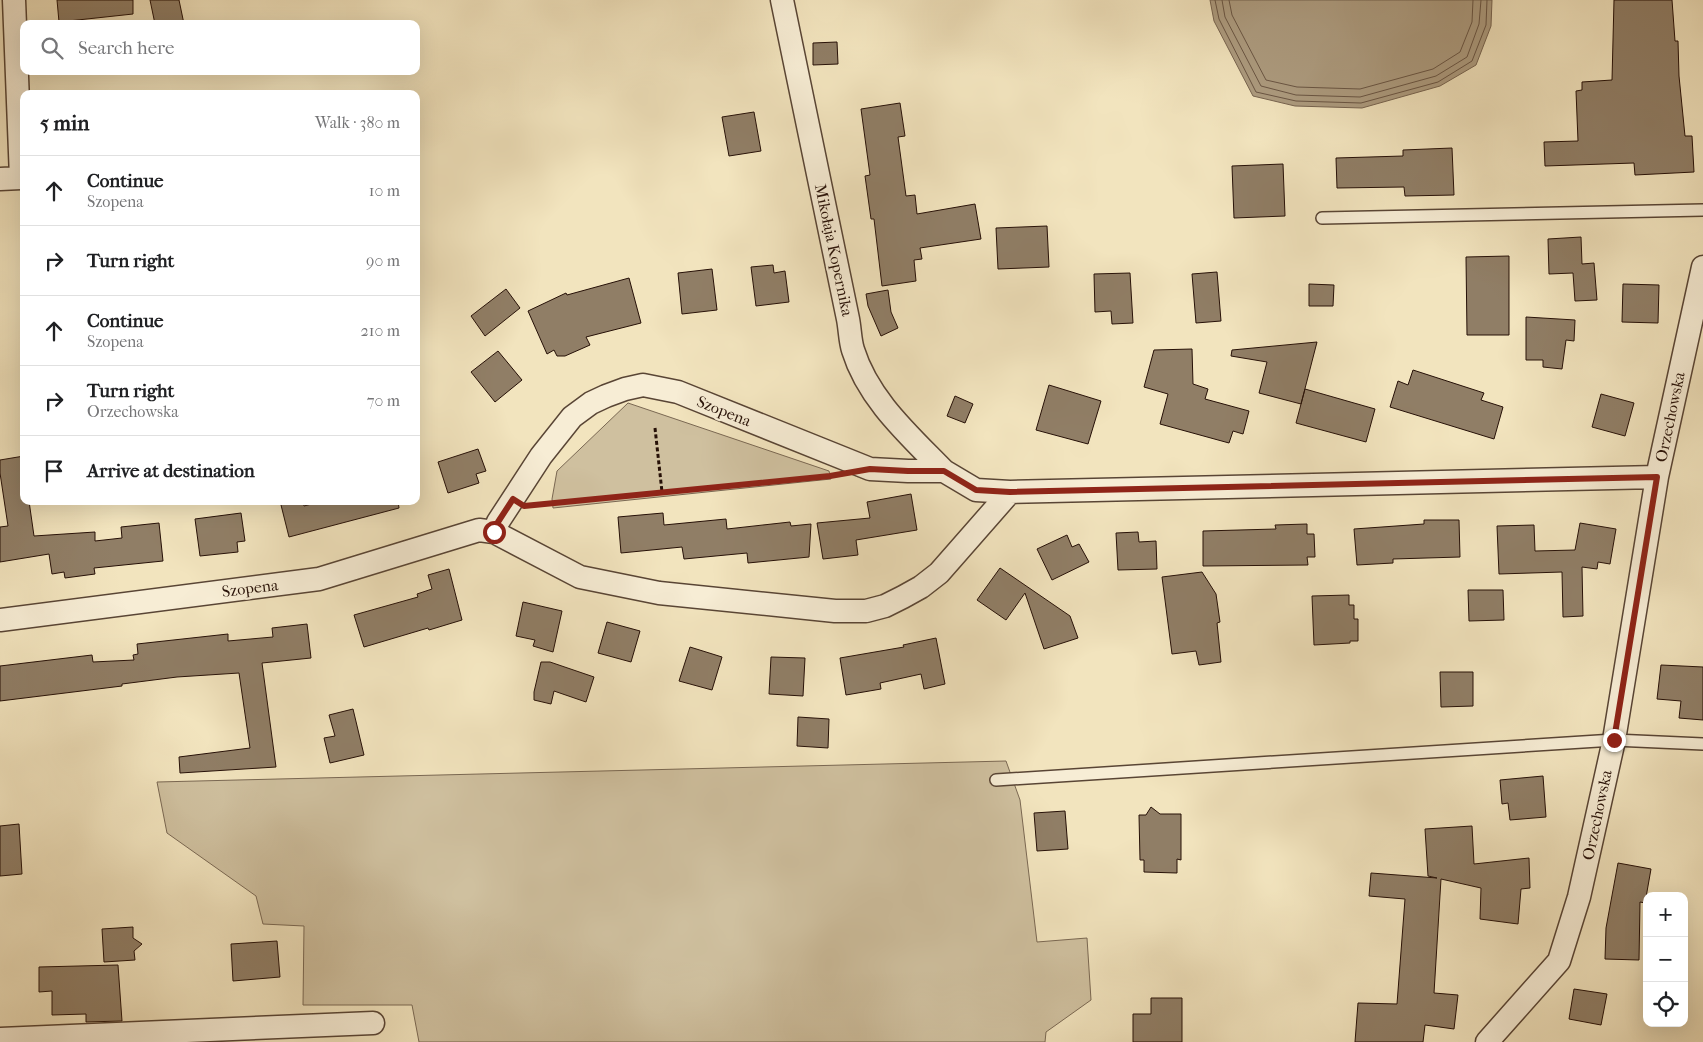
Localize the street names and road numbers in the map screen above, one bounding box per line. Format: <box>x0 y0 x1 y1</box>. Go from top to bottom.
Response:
street label: Mikołaja Kopernika <box>811 182 857 318</box>
street label: Orzechowska <box>1651 370 1689 464</box>
street label: Szopena <box>694 392 754 431</box>
street label: Szopena <box>221 575 280 601</box>
street label: Orzechowska <box>1578 768 1616 862</box>

